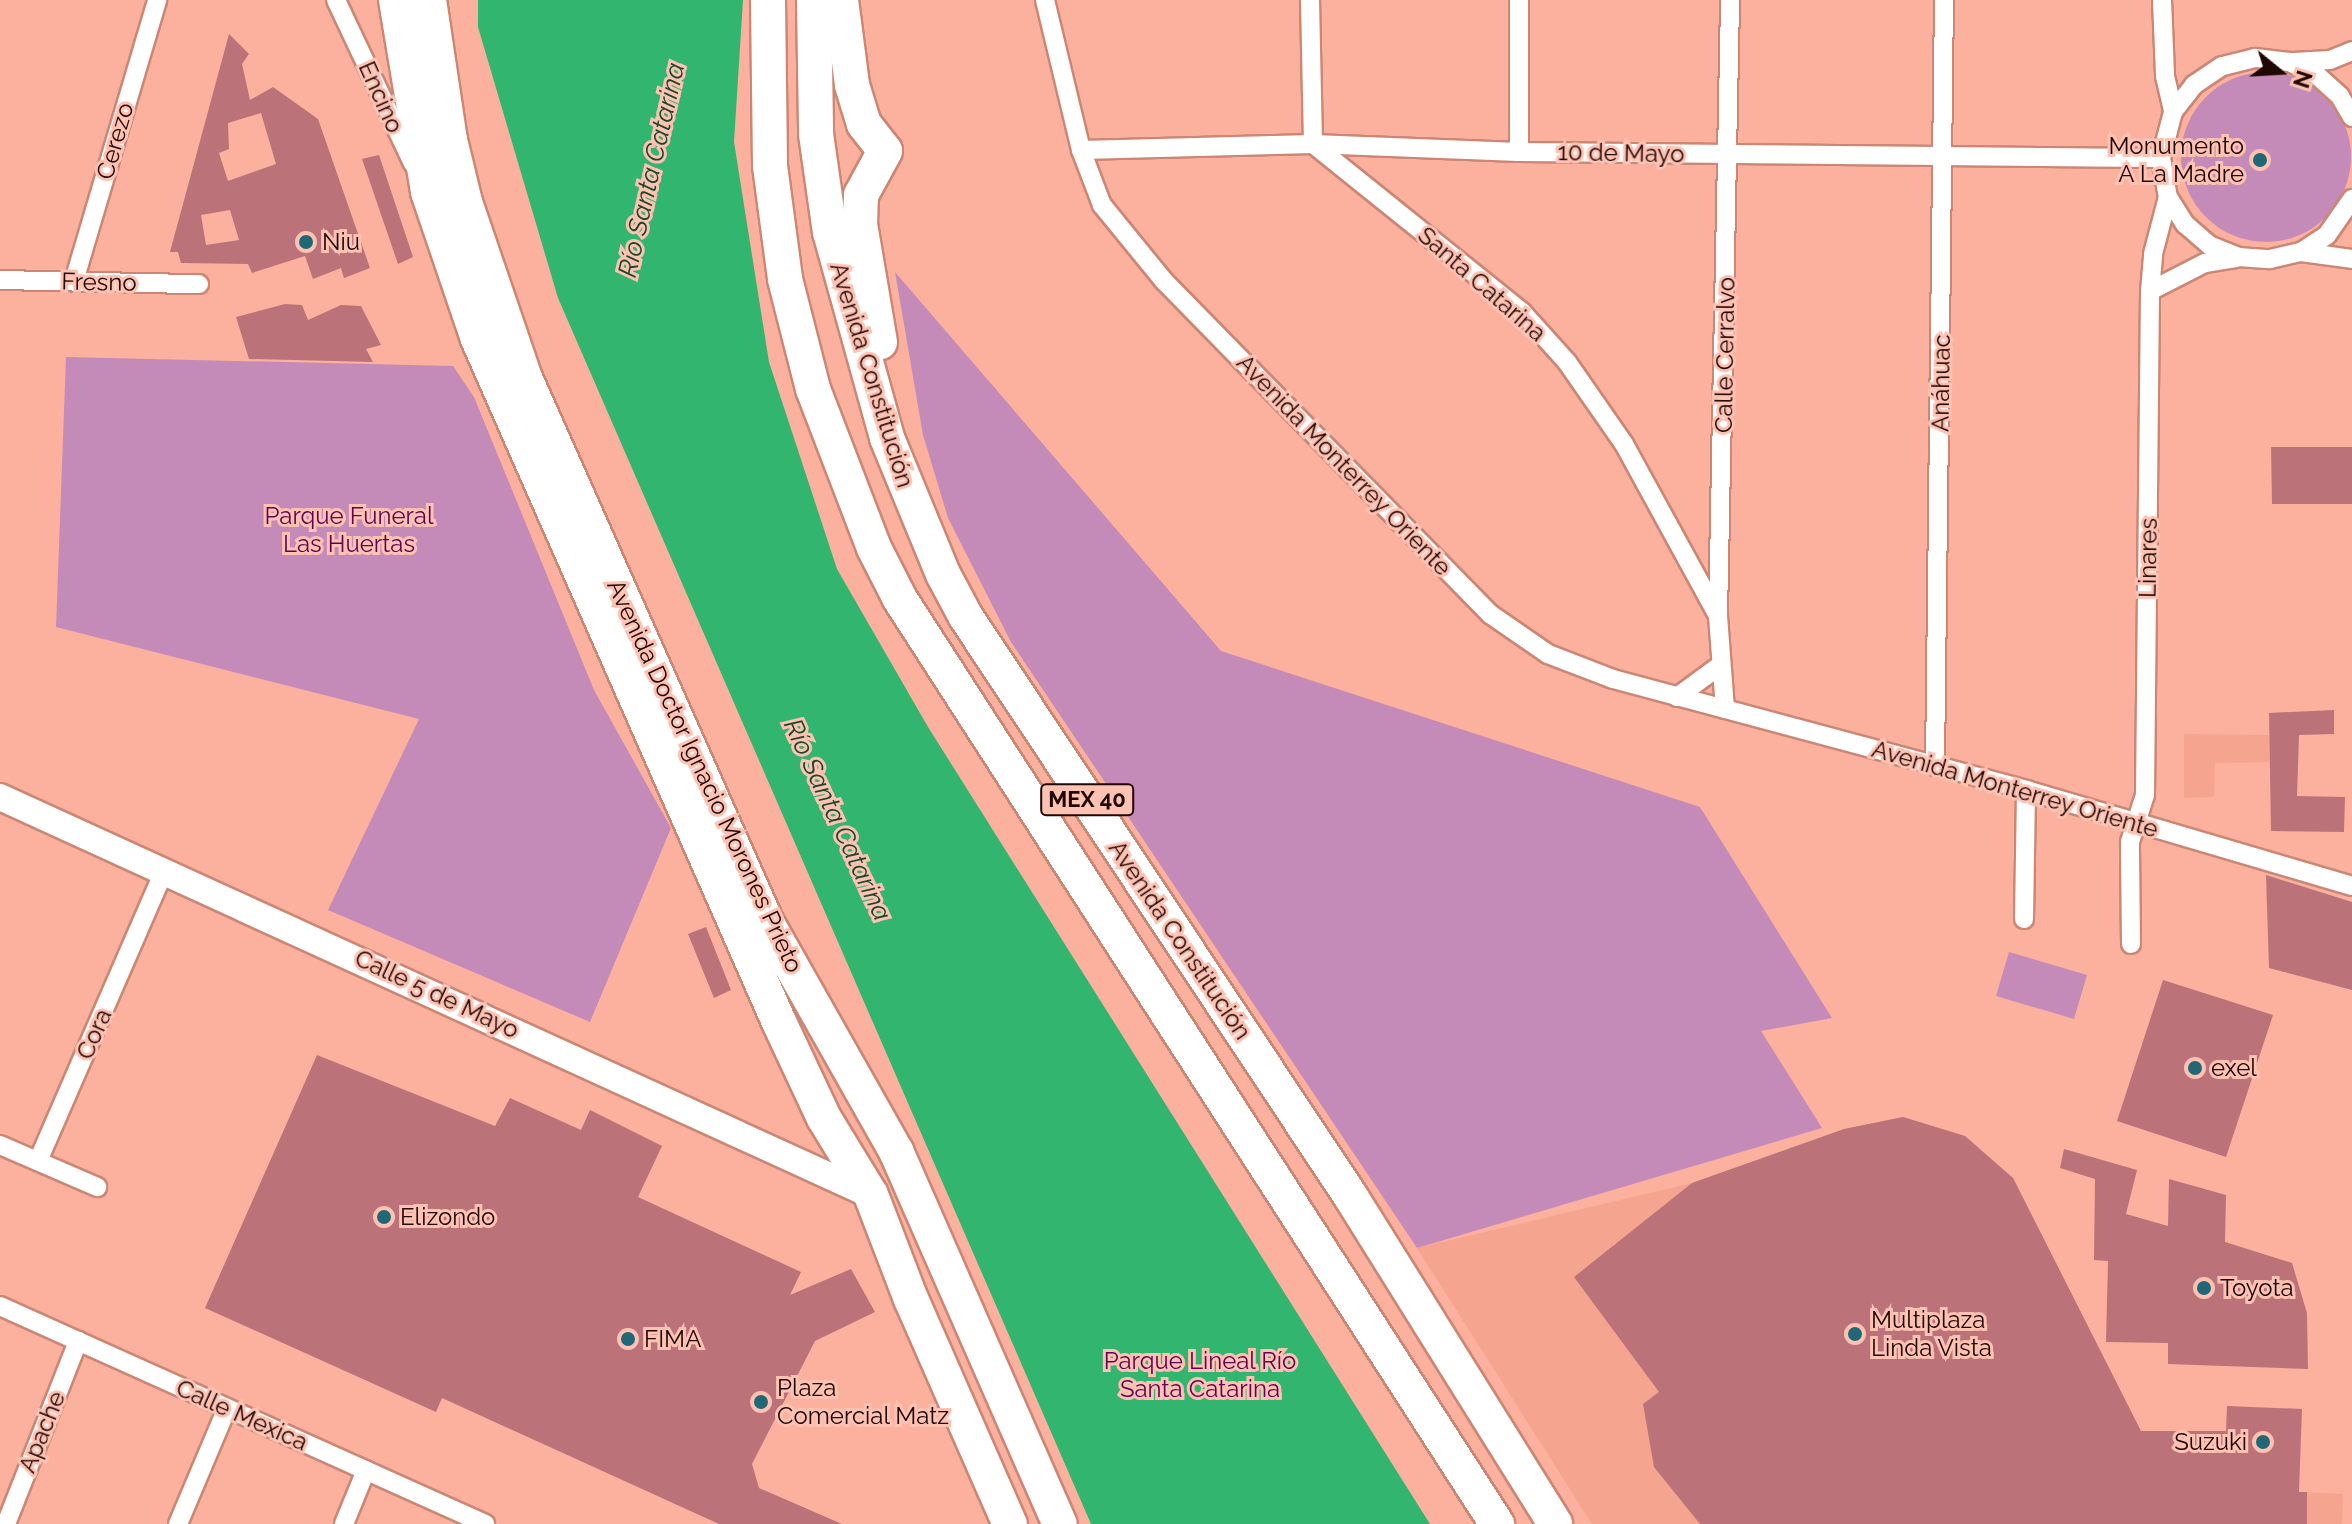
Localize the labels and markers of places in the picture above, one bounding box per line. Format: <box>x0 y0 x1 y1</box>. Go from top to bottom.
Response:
place label: Monumento A La Madre <box>2109 132 2244 188</box>
marker: Monumento A La Madre <box>2251 151 2269 169</box>
place label: Niu <box>322 228 360 256</box>
marker: Niu <box>297 233 315 251</box>
place label: exel <box>2211 1054 2257 1082</box>
marker: exel <box>2186 1059 2204 1077</box>
place label: Elizondo <box>400 1203 495 1231</box>
marker: Elizondo <box>375 1208 393 1226</box>
place label: Toyota <box>2220 1274 2294 1302</box>
marker: Toyota <box>2195 1279 2213 1297</box>
place label: Multiplaza Linda Vista <box>1871 1306 1993 1362</box>
place label: FIMA <box>644 1325 701 1353</box>
marker: Multiplaza Linda Vista <box>1846 1325 1864 1343</box>
marker: FIMA <box>619 1330 637 1348</box>
place label: Plaza Comercial Matz <box>777 1374 950 1430</box>
marker: Plaza Comercial Matz <box>752 1393 770 1411</box>
place label: Suzuki <box>2174 1428 2247 1456</box>
marker: Suzuki <box>2254 1433 2272 1451</box>

